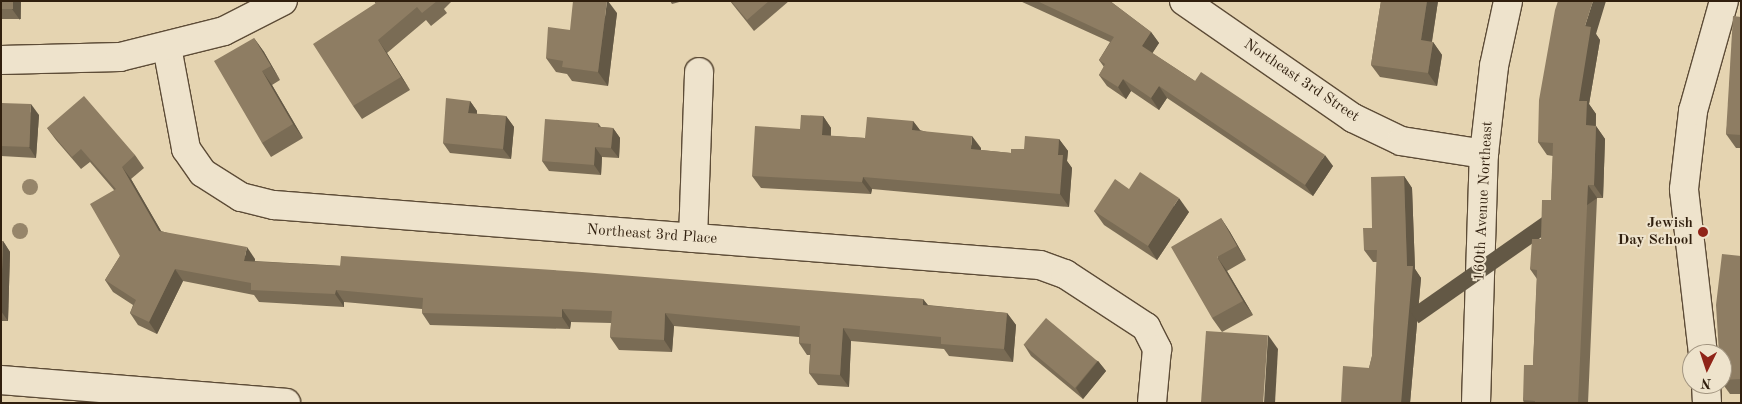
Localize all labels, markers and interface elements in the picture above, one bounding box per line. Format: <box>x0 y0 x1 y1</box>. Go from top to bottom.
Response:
street label: Northeast 3rd Street <box>1240 36 1362 126</box>
street label: 160th Avenue Northeast <box>1471 121 1497 281</box>
place label: Jewish Day School <box>1617 214 1693 249</box>
street label: Northeast 3rd Place <box>586 221 718 249</box>
marker: Jewish Day School <box>1697 226 1709 238</box>
north arrow <box>1682 344 1732 394</box>
text: N <box>1700 376 1712 390</box>

